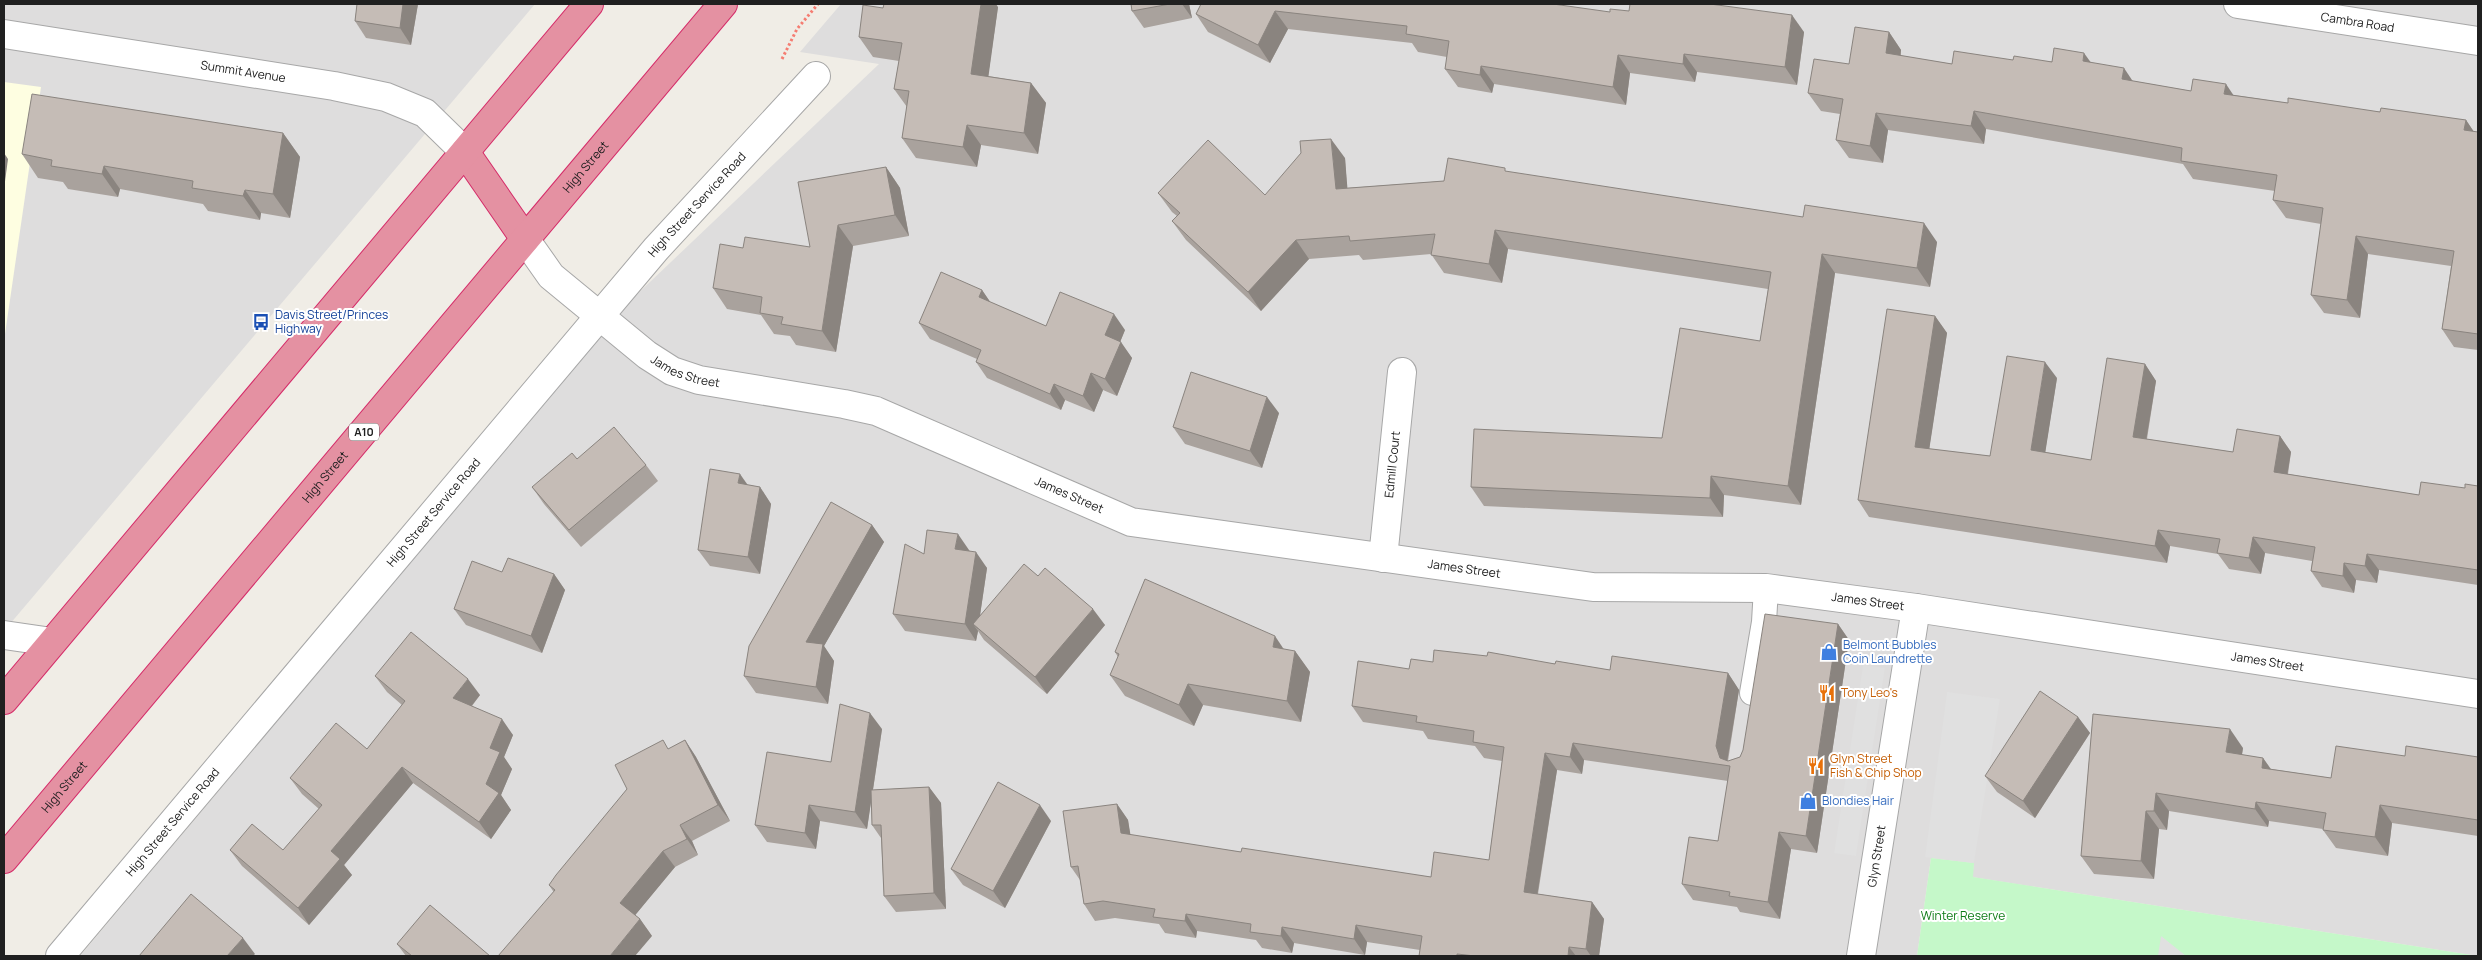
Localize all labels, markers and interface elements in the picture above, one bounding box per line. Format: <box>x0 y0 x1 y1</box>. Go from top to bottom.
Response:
street label: Cambra Road <box>2320 8 2396 36</box>
street label: Summit Avenue <box>199 56 287 86</box>
street label: High Street <box>559 137 612 196</box>
street label: High Street Service Road <box>644 148 749 261</box>
place label: Davis Street/Princes Highway <box>275 306 388 337</box>
bus stop icon: Davis Street/Princes Highway <box>251 312 271 332</box>
street label: James Street <box>648 351 721 391</box>
road number: A10 <box>349 424 379 441</box>
street label: Edmill Court <box>1380 430 1404 499</box>
street label: High Street <box>298 447 352 506</box>
street label: High Street Service Road <box>383 454 484 570</box>
street label: James Street <box>1032 472 1106 517</box>
street label: James Street <box>1427 555 1502 582</box>
street label: James Street <box>1831 588 1906 614</box>
place label: Belmont Bubbles Coin Laundrette <box>1843 636 1937 667</box>
shop icon: Belmont Bubbles Coin Laundrette <box>1819 642 1839 662</box>
street label: James Street <box>2230 647 2305 675</box>
restaurant icon: Tony Leo's <box>1817 683 1837 703</box>
place label: Tony Leo's <box>1841 684 1898 701</box>
place label: Glyn Street Fish & Chip Shop <box>1830 750 1922 781</box>
restaurant icon: Glyn Street Fish & Chip Shop <box>1806 756 1826 776</box>
street label: High Street <box>37 757 91 816</box>
street label: High Street Service Road <box>122 764 223 880</box>
shop icon: Blondies Hair <box>1798 791 1818 811</box>
place label: Blondies Hair <box>1822 792 1895 809</box>
street label: Glyn Street <box>1863 824 1890 888</box>
park label: Winter Reserve <box>1921 907 2005 924</box>

